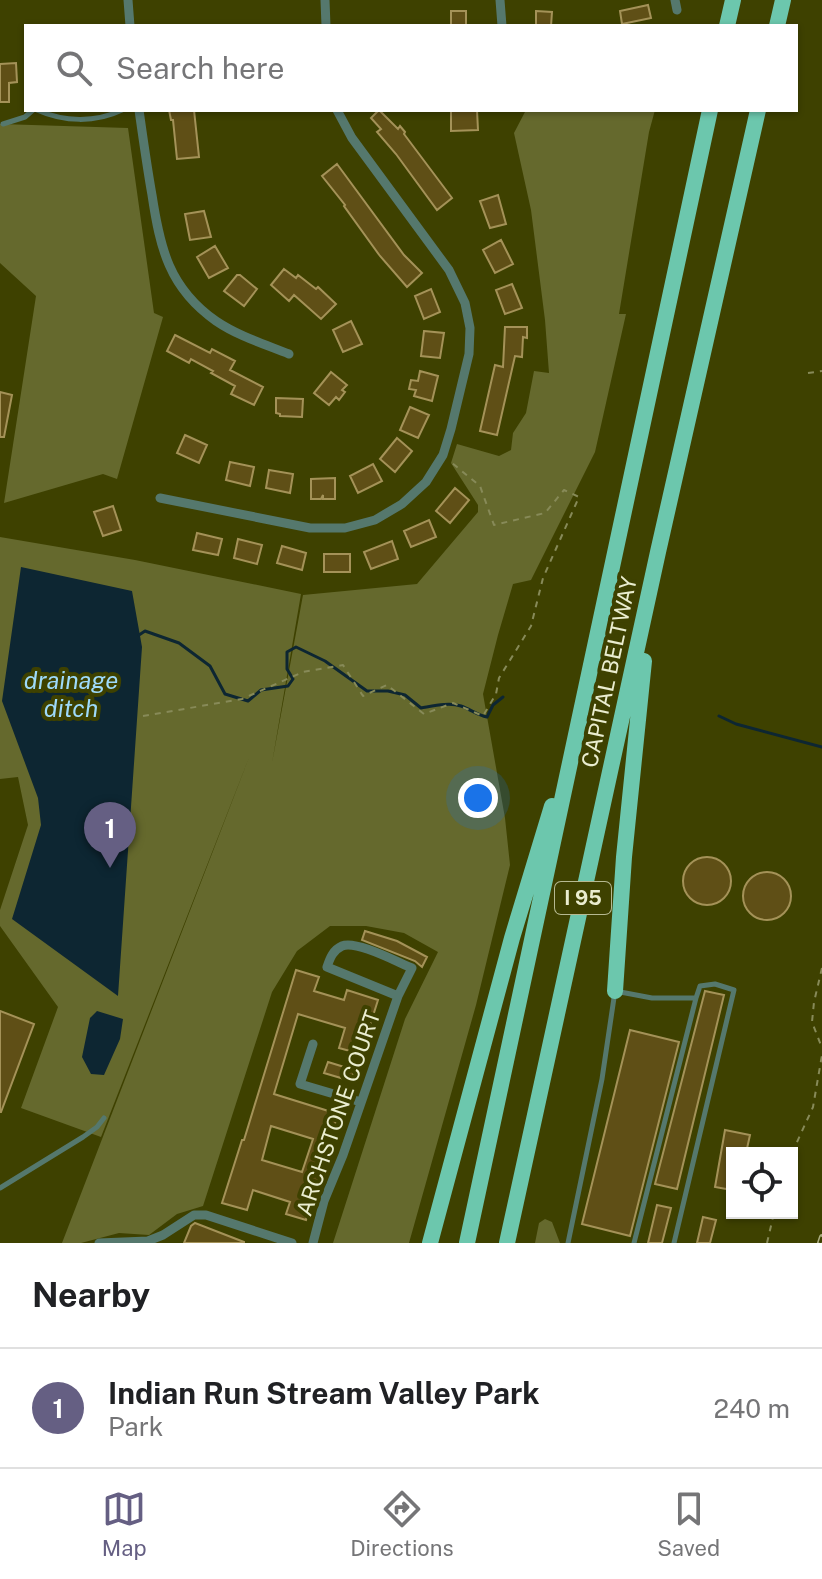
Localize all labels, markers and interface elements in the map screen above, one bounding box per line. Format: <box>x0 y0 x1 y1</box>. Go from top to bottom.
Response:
search box <box>24 24 798 112</box>
icon: search <box>52 46 96 90</box>
text: Search here <box>116 50 284 86</box>
street label: CAPITAL BELTWAY <box>576 574 642 770</box>
water label: drainage ditch <box>24 666 118 722</box>
your location <box>458 778 498 818</box>
pin: 1 <box>84 802 136 868</box>
road number: I 95 <box>555 882 611 914</box>
street label: ARCHSTONE COURT <box>291 1007 385 1219</box>
map controls <box>726 1147 798 1219</box>
button: locate <box>726 1147 798 1219</box>
text: Nearby <box>32 1275 150 1315</box>
text: Indian Run Stream Valley Park <box>108 1375 540 1411</box>
text: 1 <box>52 1393 64 1424</box>
text: 240 m <box>713 1393 790 1424</box>
text: Park <box>108 1411 163 1442</box>
tab: Map <box>102 1487 147 1561</box>
tab: Directions <box>350 1487 454 1561</box>
tab: Saved <box>657 1487 720 1561</box>

